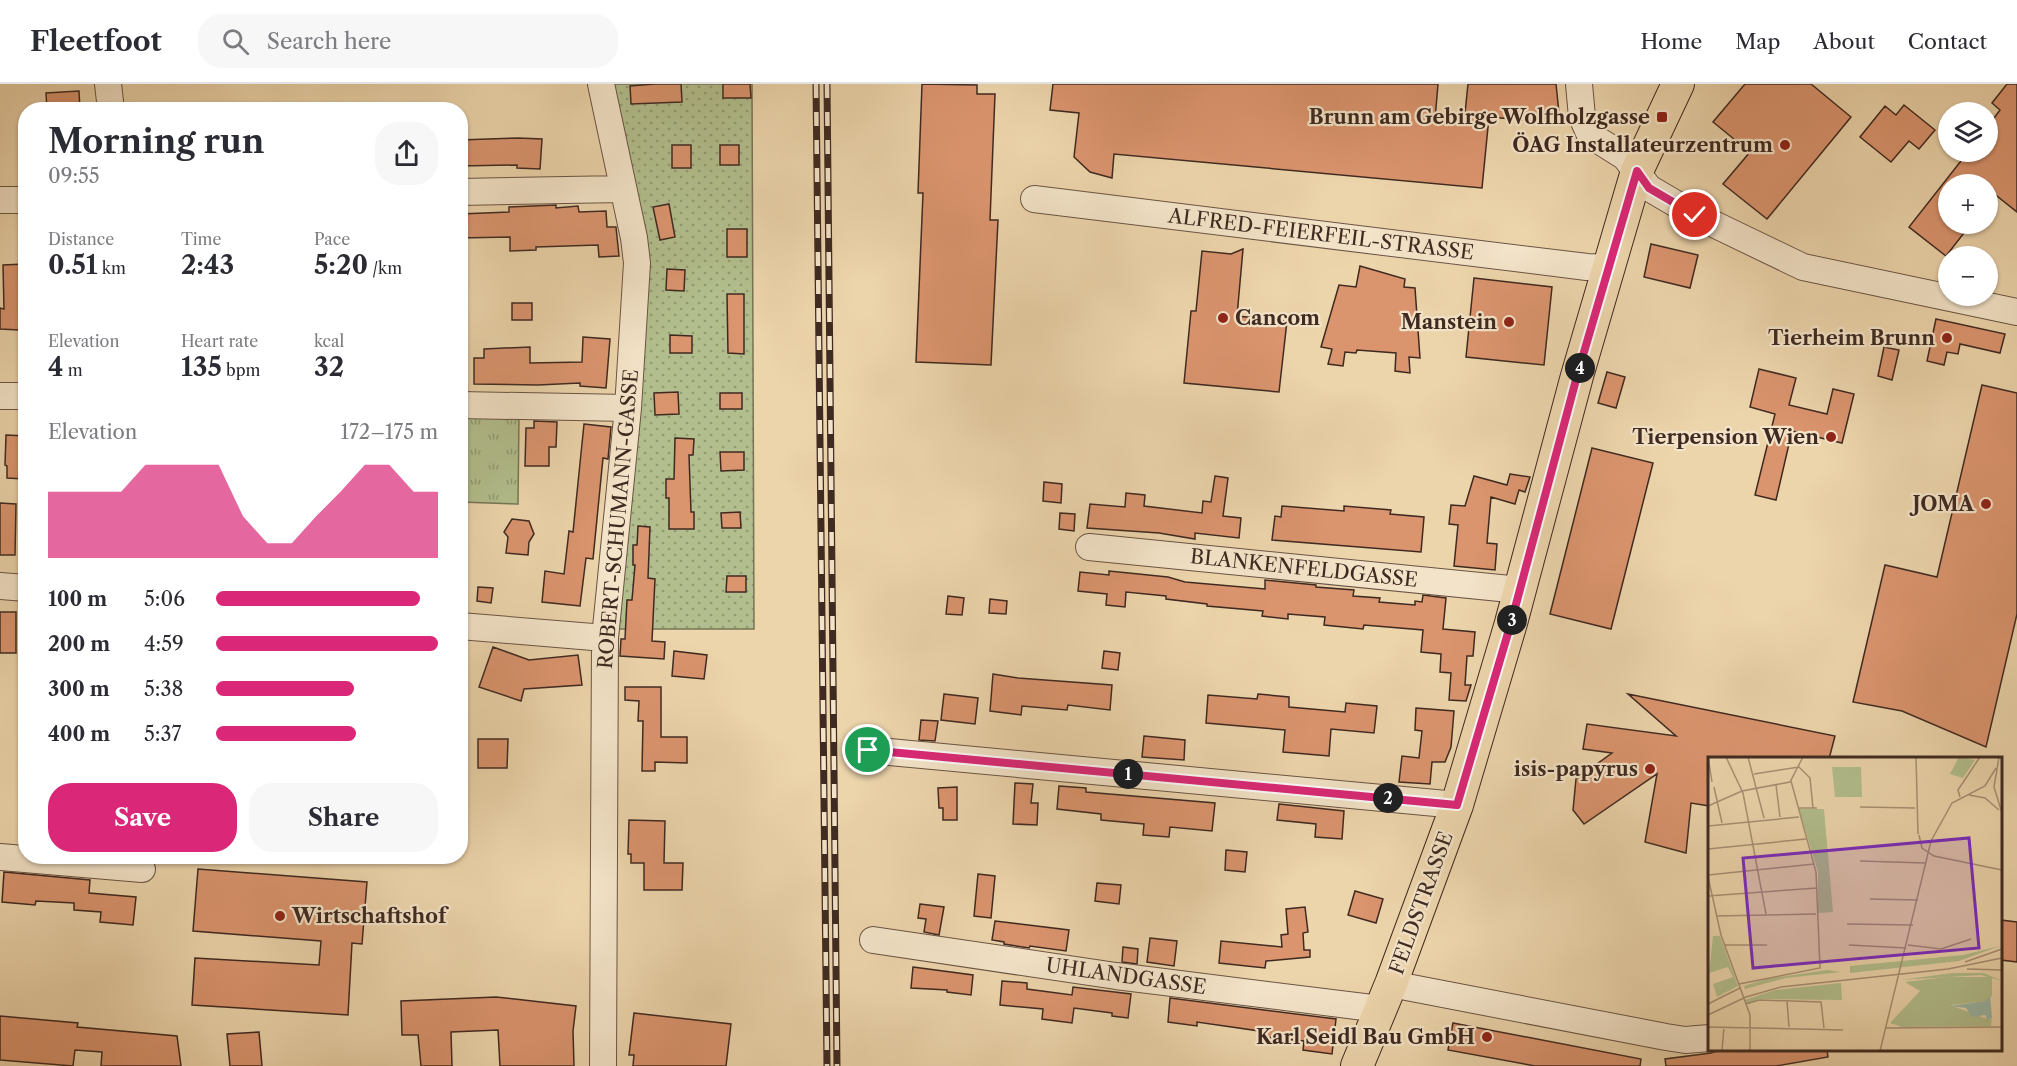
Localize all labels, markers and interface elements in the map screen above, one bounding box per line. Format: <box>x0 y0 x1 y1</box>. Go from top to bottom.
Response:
search box <box>198 14 618 68</box>
text: Fleetfoot <box>30 24 162 58</box>
icon: search <box>219 25 252 58</box>
text: Search here <box>267 28 391 55</box>
text: Home <box>1641 29 1702 54</box>
text: Map <box>1735 29 1780 54</box>
text: About <box>1813 29 1875 54</box>
text: Contact <box>1908 29 1987 54</box>
map controls <box>1938 102 1998 306</box>
button: layers <box>1938 102 1998 162</box>
place label: Brunn am Gebirge Wolfholzgasse <box>1309 105 1650 129</box>
marker: Brunn am Gebirge Wolfholzgasse <box>1655 110 1669 124</box>
text: Morning run <box>48 121 264 162</box>
button: share <box>375 122 438 185</box>
place label: ÖAG Installateurzentrum <box>1512 132 1773 157</box>
marker: ÖAG Installateurzentrum <box>1778 138 1792 152</box>
text: 09:55 <box>48 164 100 188</box>
button: + <box>1938 174 1998 234</box>
pin <box>1669 189 1720 240</box>
icon: check <box>1678 198 1711 231</box>
street label: ALFRED-FEIERFEIL-STRASSE <box>1166 203 1475 265</box>
text: Distance <box>48 229 114 249</box>
text: Time <box>181 229 221 249</box>
text: Pace <box>314 229 350 249</box>
button: − <box>1938 246 1998 306</box>
text: 0.51 <box>48 249 98 281</box>
text: 2:43 <box>181 249 234 281</box>
text: 5:20 <box>314 249 368 281</box>
text: km <box>98 258 126 278</box>
text: /km <box>368 258 402 278</box>
place label: Cancom <box>1235 306 1320 330</box>
place label: Manstein <box>1401 310 1497 334</box>
marker: Cancom <box>1216 311 1230 325</box>
marker: Manstein <box>1502 315 1516 329</box>
place label: Tierheim Brunn <box>1768 326 1935 350</box>
text: Elevation <box>48 331 119 351</box>
text: Heart rate <box>181 331 258 351</box>
text: kcal <box>314 331 344 351</box>
marker: Tierheim Brunn <box>1940 331 1954 345</box>
text: 4 <box>48 351 63 383</box>
text: 135 <box>181 351 222 383</box>
text: 32 <box>314 351 344 383</box>
pin: 4 <box>1565 353 1595 383</box>
text: 4 <box>1575 358 1585 378</box>
text: m <box>63 360 83 380</box>
text: bpm <box>222 360 260 380</box>
street label: ROBERT-SCHUMANN-GASSE <box>593 368 643 670</box>
text: Elevation <box>48 420 137 444</box>
text: 172–175 m <box>341 420 438 444</box>
place label: Tierpension Wien <box>1632 425 1819 449</box>
marker: Tierpension Wien <box>1824 430 1838 444</box>
place label: JOMA <box>1908 492 1975 516</box>
marker: JOMA <box>1979 497 1993 511</box>
street label: BLANKENFELDGASSE <box>1189 544 1419 592</box>
text: 100 m <box>48 587 107 611</box>
text: 5:06 <box>144 587 185 611</box>
pin: 3 <box>1497 605 1527 635</box>
text: 3 <box>1507 610 1517 630</box>
text: 200 m <box>48 632 110 656</box>
text: 4:59 <box>144 632 184 656</box>
text: 300 m <box>48 677 110 701</box>
text: 5:38 <box>144 677 183 701</box>
text: 400 m <box>48 722 110 746</box>
text: 5:37 <box>144 722 181 746</box>
pin <box>842 724 893 775</box>
icon: arrive <box>851 733 884 766</box>
place label: isis-papyrus <box>1514 757 1638 781</box>
inset map <box>1708 757 2002 1051</box>
pin: 1 <box>1113 759 1143 789</box>
marker: isis-papyrus <box>1643 762 1657 776</box>
text: 1 <box>1124 764 1132 784</box>
button: Save <box>48 783 237 852</box>
button: Share <box>249 783 438 852</box>
pin: 2 <box>1373 783 1403 813</box>
text: 2 <box>1383 788 1393 808</box>
street label: FELDSTRASSE <box>1384 828 1458 978</box>
place label: Wirtschaftshof <box>291 904 449 928</box>
marker: Wirtschaftshof <box>273 909 287 923</box>
street label: UHLANDGASSE <box>1044 953 1208 999</box>
place label: Karl Seidl Bau GmbH <box>1256 1025 1475 1049</box>
marker: Karl Seidl Bau GmbH <box>1480 1030 1494 1044</box>

